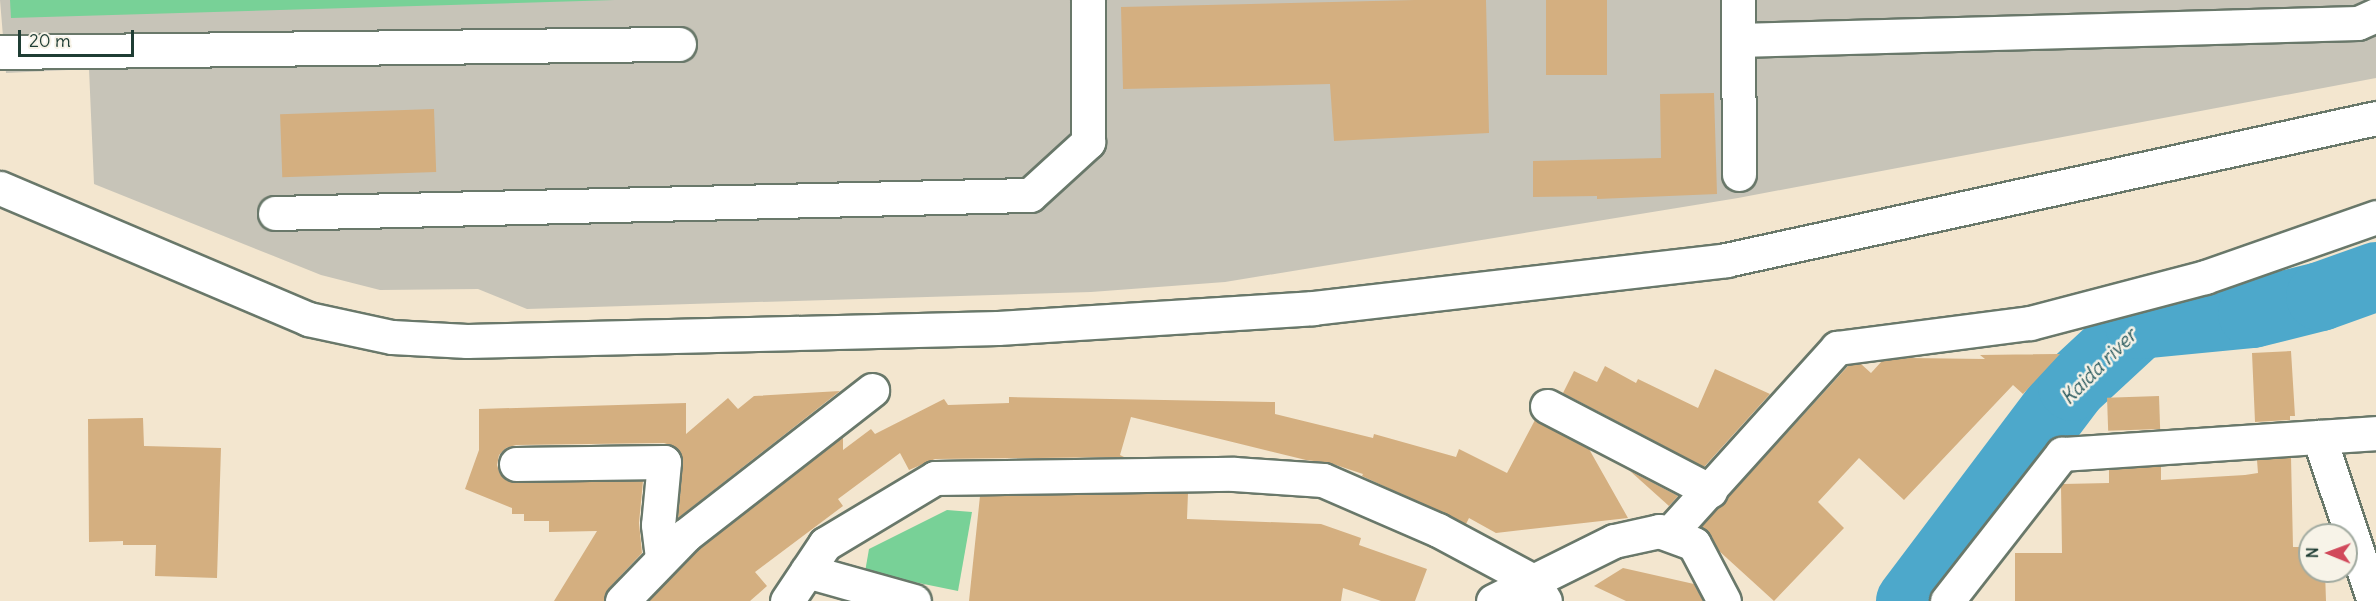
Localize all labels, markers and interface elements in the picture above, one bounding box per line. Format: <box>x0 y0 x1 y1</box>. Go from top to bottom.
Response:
scale bar <box>21 18 136 56</box>
text: 20 m <box>29 29 71 52</box>
water label: Kaida river <box>2055 323 2141 409</box>
north arrow <box>2298 523 2358 583</box>
text: N <box>2302 547 2322 558</box>

